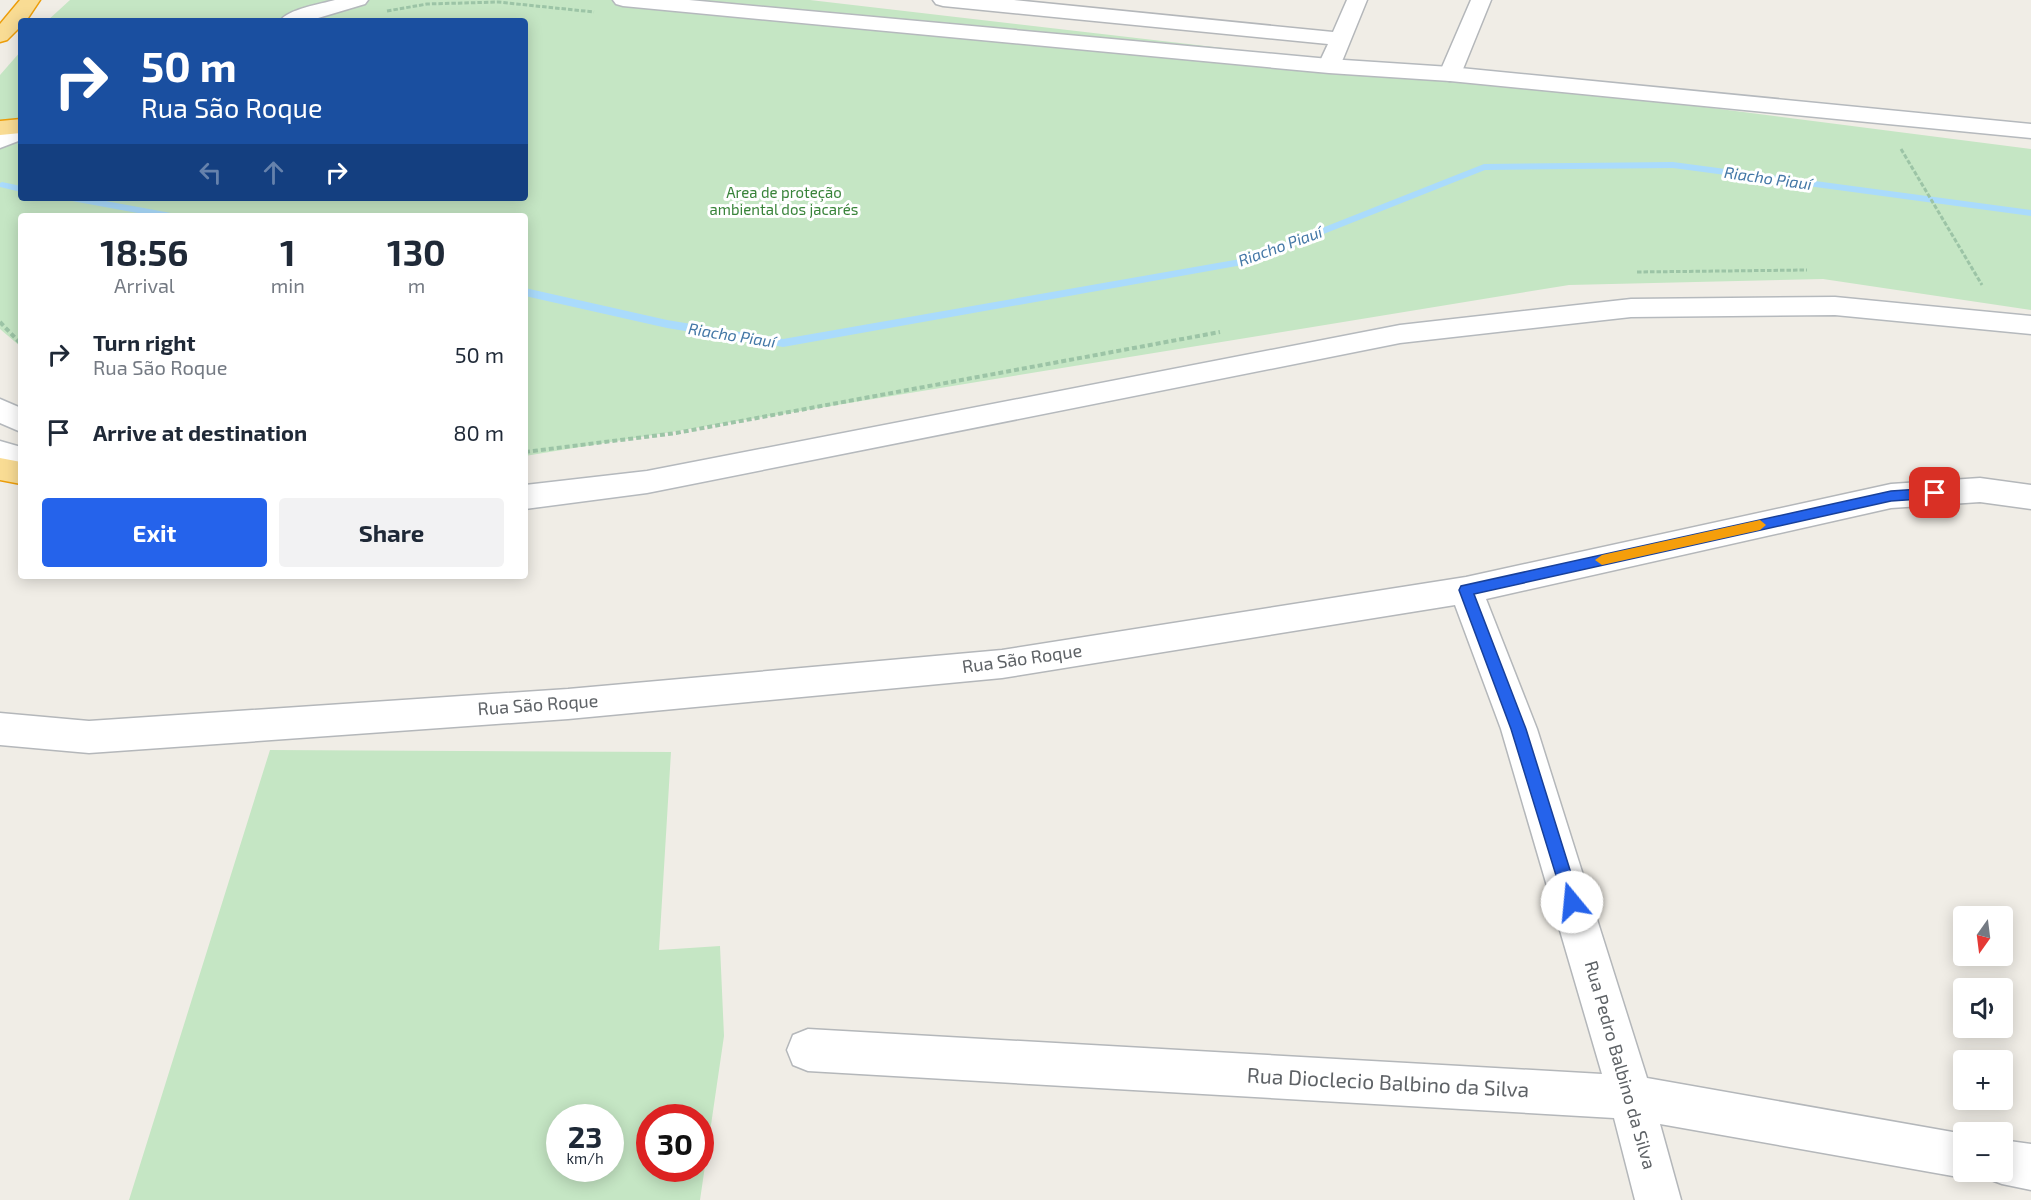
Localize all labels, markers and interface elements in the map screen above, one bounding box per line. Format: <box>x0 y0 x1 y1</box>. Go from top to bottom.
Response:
text: 50 m <box>141 40 237 90</box>
icon: right <box>42 42 120 120</box>
text: Rua São Roque <box>141 91 322 123</box>
icon: left <box>194 156 227 189</box>
icon: ahead <box>257 156 290 189</box>
icon: right <box>320 156 353 189</box>
water label: Riacho Piauí <box>1723 162 1815 193</box>
park label: Area de proteção ambiental dos jacarés <box>710 183 858 219</box>
water label: Riacho Piauí <box>1235 221 1326 270</box>
text: 18:56 <box>100 230 189 273</box>
text: 1 <box>280 230 296 273</box>
text: 130 <box>387 230 446 273</box>
text: Arrival <box>114 273 175 297</box>
text: min <box>271 273 305 297</box>
text: m <box>408 273 425 297</box>
water label: Riacho Piauí <box>687 318 779 351</box>
text: Turn right <box>93 329 195 355</box>
icon: right <box>42 338 75 371</box>
text: 50 m <box>455 341 504 367</box>
text: Rua São Roque <box>93 355 227 379</box>
icon: arrive <box>42 416 75 449</box>
text: Arrive at destination <box>93 419 307 445</box>
text: 80 m <box>453 419 504 445</box>
pin <box>1909 467 1960 518</box>
icon: arrive <box>1918 476 1951 509</box>
button: Exit <box>42 498 267 567</box>
button: Share <box>279 498 504 567</box>
street label: Rua São Roque <box>960 639 1083 677</box>
street label: Rua São Roque <box>477 689 599 719</box>
position arrow <box>1540 870 1604 934</box>
north arrow <box>1953 906 2013 966</box>
map controls <box>1953 906 2013 1182</box>
street label: Rua Pedro Balbino da Silva <box>1581 958 1661 1172</box>
button: sound <box>1953 978 2013 1038</box>
button: + <box>1953 1050 2013 1110</box>
street label: Rua Dioclecio Balbino da Silva <box>1246 1062 1530 1101</box>
speed limit sign: 30 <box>636 1104 714 1182</box>
text: 23 <box>568 1118 602 1154</box>
button: − <box>1953 1122 2013 1182</box>
text: km/h <box>566 1149 604 1167</box>

